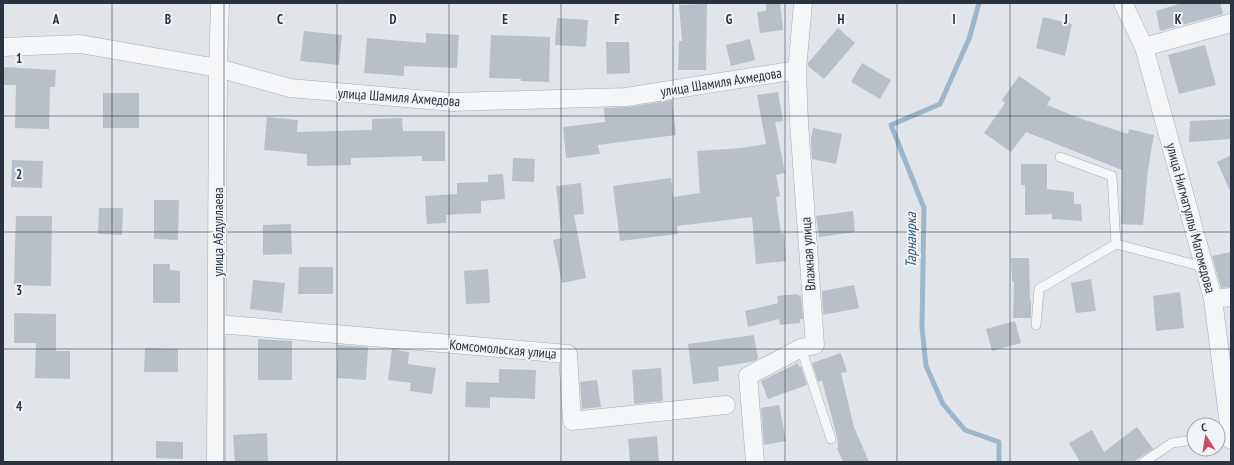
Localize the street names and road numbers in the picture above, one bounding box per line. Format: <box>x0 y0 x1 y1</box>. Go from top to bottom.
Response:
street label: улица Шамиля Ахмедова <box>659 64 783 100</box>
street label: улица Шамиля Ахмедова <box>337 84 461 110</box>
street label: улица Нигматуллы Магомедова <box>1162 141 1220 295</box>
street label: улица Абдуллаева <box>209 187 227 277</box>
street label: Влажная улица <box>796 216 820 292</box>
street label: Комсомольская улица <box>449 335 557 363</box>

